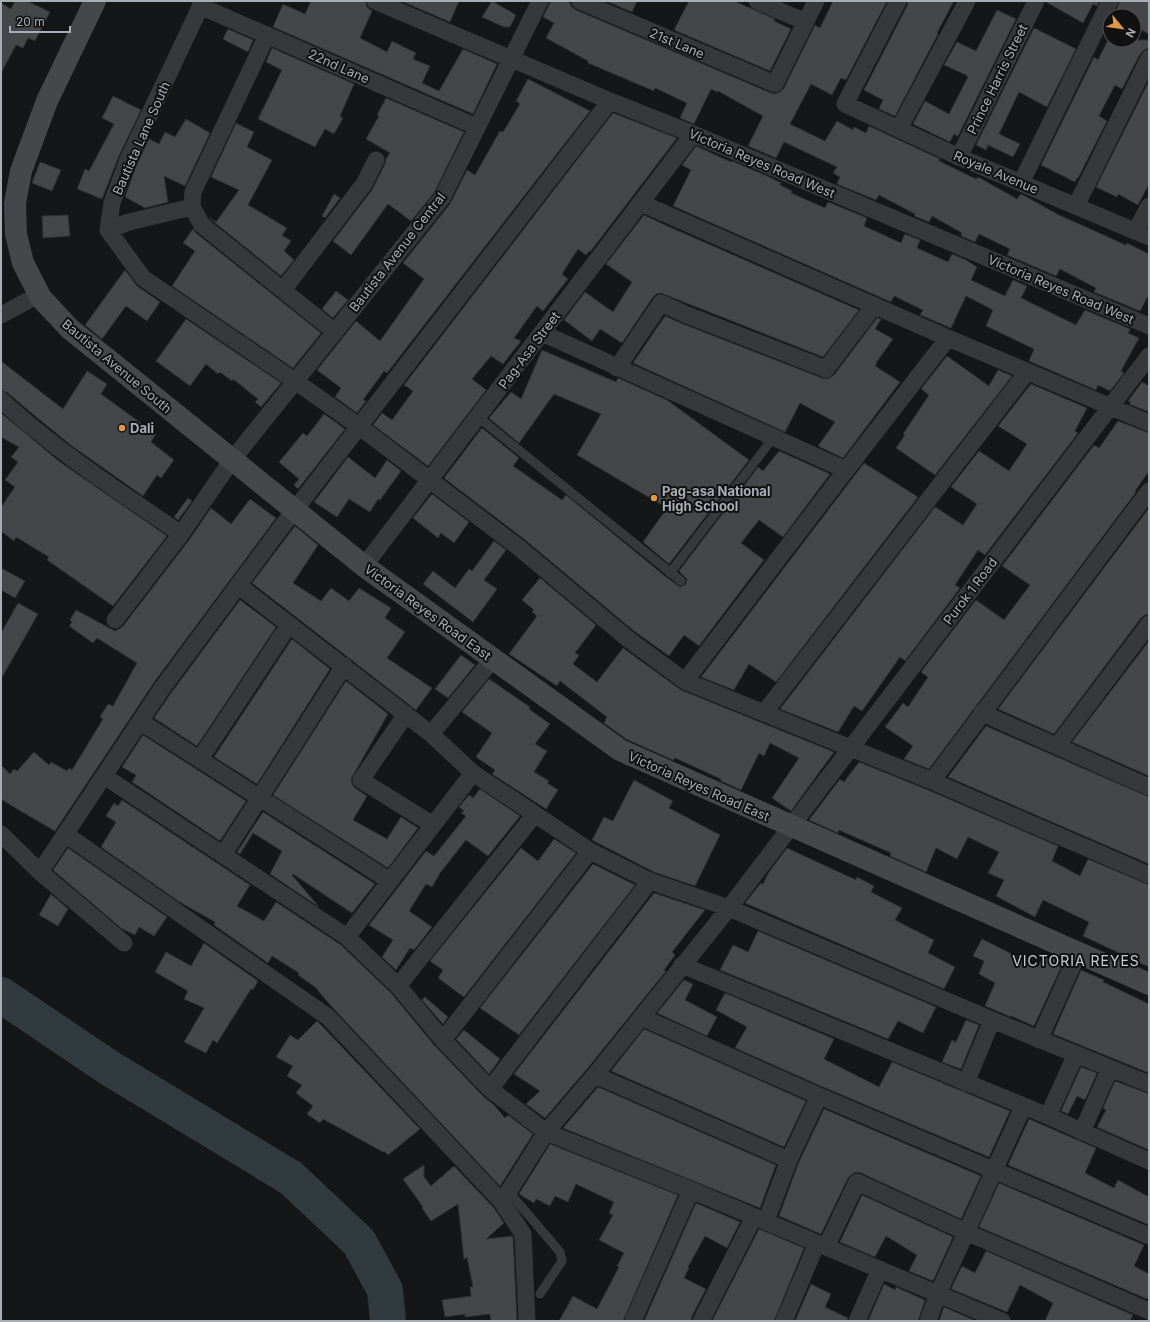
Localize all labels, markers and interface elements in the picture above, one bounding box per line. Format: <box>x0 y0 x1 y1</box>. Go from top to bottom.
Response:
scale bar <box>10 8 70 34</box>
north arrow <box>1102 8 1142 48</box>
text: 20 m <box>16 14 45 29</box>
street label: Prince Harris Street <box>963 21 1031 137</box>
street label: 21st Lane <box>647 24 707 62</box>
text: N <box>1123 26 1139 40</box>
street label: 22nd Lane <box>306 45 372 87</box>
street label: Bautista Lane South <box>109 79 173 197</box>
street label: Victoria Reyes Road West <box>687 125 837 201</box>
street label: Royale Avenue <box>951 147 1041 197</box>
street label: Bautista Avenue Central <box>346 189 448 315</box>
street label: Victoria Reyes Road West <box>986 251 1136 327</box>
street label: Pag-Asa Street <box>495 308 563 392</box>
street label: Bautista Avenue South <box>59 315 175 417</box>
place label: Dali <box>130 420 154 436</box>
marker: Dali <box>117 423 127 433</box>
place label: Pag-asa National High School <box>662 483 770 514</box>
marker: Pag-asa National High School <box>649 493 659 503</box>
street label: Purok 1 Road <box>940 554 1000 628</box>
street label: Victoria Reyes Road East <box>362 561 494 663</box>
street label: Victoria Reyes Road East <box>626 748 772 824</box>
district label: VICTORIA REYES <box>1012 952 1140 969</box>

